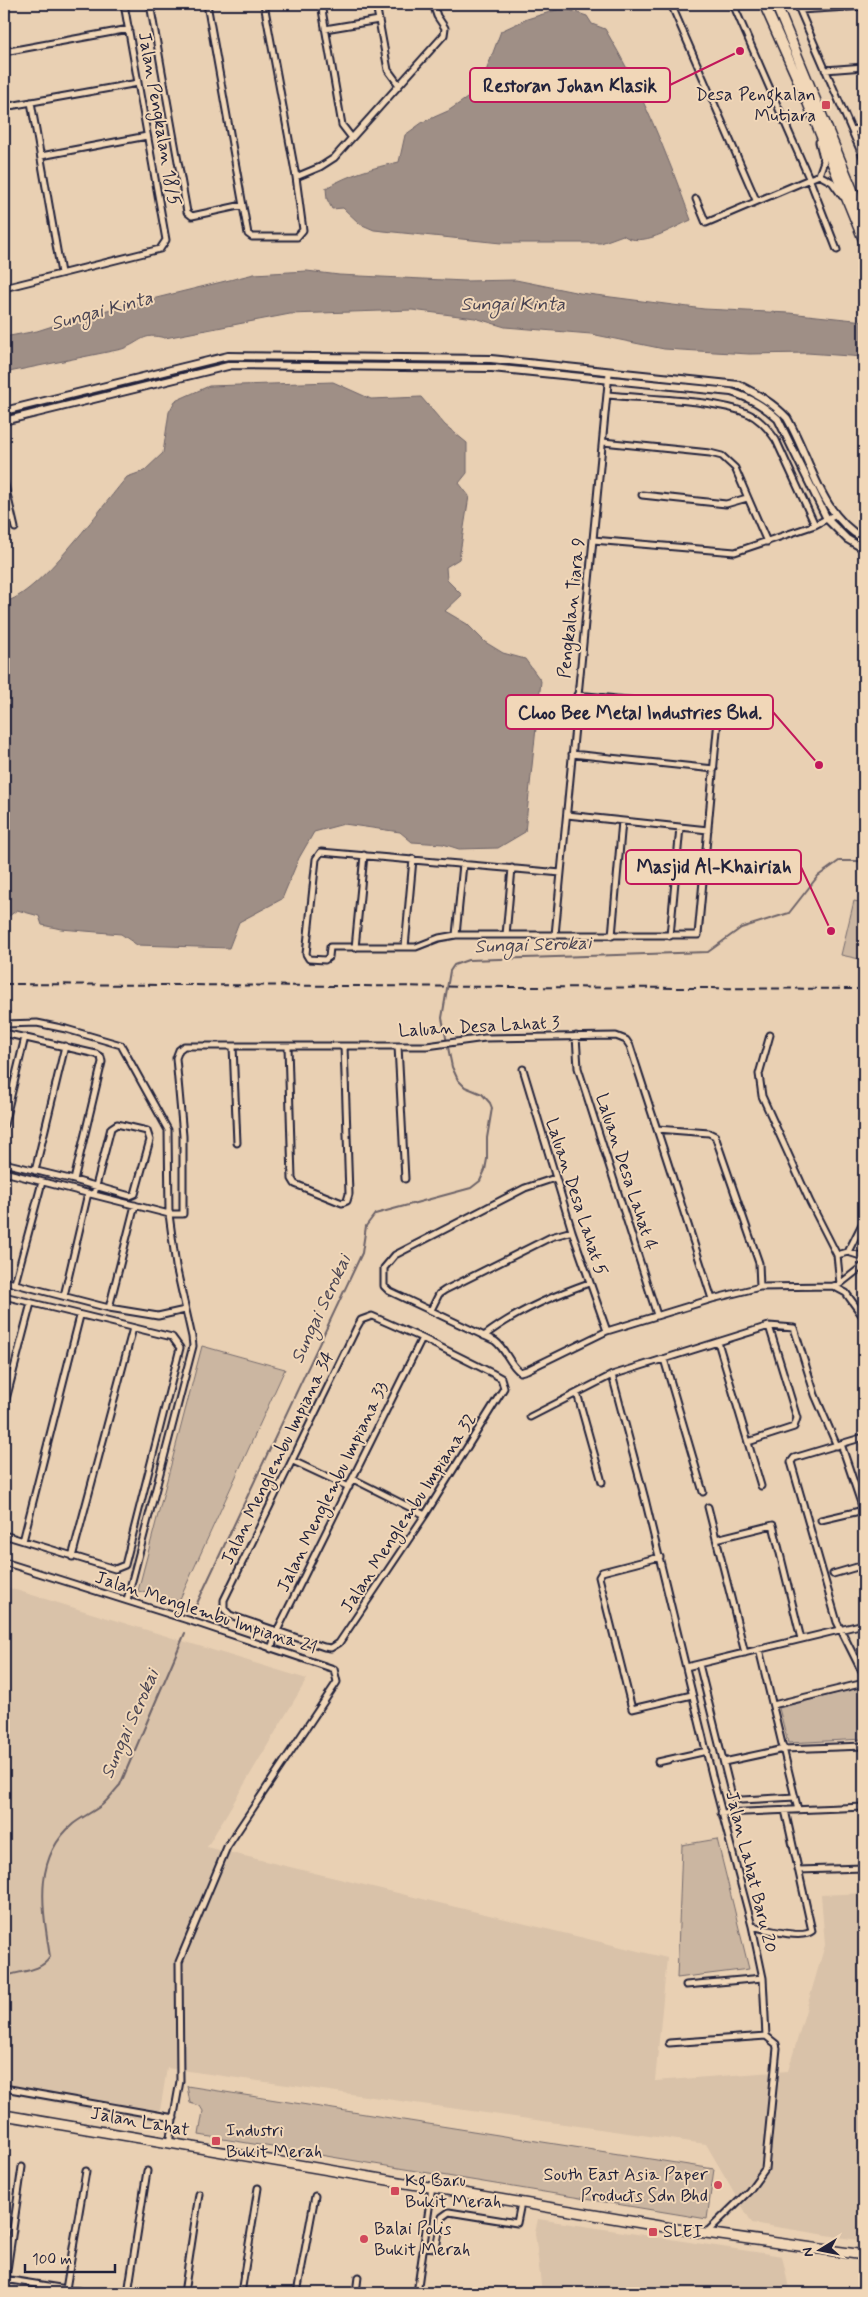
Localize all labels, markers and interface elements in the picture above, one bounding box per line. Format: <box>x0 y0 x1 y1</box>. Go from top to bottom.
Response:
street label: Jalan Pengkalan 18/5 <box>131 30 186 208</box>
callout: Restoran Johan Klasik <box>470 68 670 102</box>
text: Restoran Johan Klasik <box>483 74 657 99</box>
place label: Desa Pengkalan Mutiara <box>695 83 816 128</box>
marker: Desa Pengkalan Mutiara <box>820 99 832 111</box>
water label: Sungai Kinta <box>48 285 157 339</box>
water label: Sungai Kinta <box>461 292 566 319</box>
street label: Pengkalan Tiara 9 <box>553 536 592 680</box>
callout: Choo Bee Metal Industries Bhd. <box>506 695 773 729</box>
text: Choo Bee Metal Industries Bhd. <box>518 701 762 726</box>
callout: Masjid Al-Khairiah <box>626 850 801 884</box>
text: Masjid Al-Khairiah <box>636 855 792 881</box>
water label: Sungai Serokai <box>474 930 594 962</box>
street label: Laluan Desa Lahat 3 <box>398 1011 560 1043</box>
street label: Laluan Desa Lahat 4 <box>589 1090 663 1254</box>
street label: Laluan Desa Lahat 5 <box>539 1115 613 1279</box>
water label: Sungai Serokai <box>285 1249 360 1368</box>
street label: Jalan Menglembu Impiana 34 <box>216 1347 341 1569</box>
street label: Jalan Menglembu Impiana 33 <box>271 1377 396 1597</box>
street label: Jalan Menglembu Impiana 32 <box>335 1409 483 1618</box>
street label: Jalan Menglembu Impiana 21 <box>91 1566 320 1661</box>
water label: Sungai Serokai <box>95 1664 168 1783</box>
street label: Jalan Lahat Baru 20 <box>719 1789 783 1955</box>
street label: Jalan Lahat <box>89 2101 191 2143</box>
place label: Industri Bukit Merah <box>226 2119 322 2164</box>
marker: Industri Bukit Merah <box>210 2135 222 2147</box>
place label: South East Asia Paper Products Sdn Bhd <box>544 2163 709 2208</box>
place label: Kg Baru Bukit Merah <box>405 2169 501 2214</box>
marker: South East Asia Paper Products Sdn Bhd <box>712 2179 724 2191</box>
marker: Kg Baru Bukit Merah <box>389 2185 401 2197</box>
place label: Balai Polis Bukit Merah <box>374 2217 470 2262</box>
place label: SLEI <box>663 2220 703 2244</box>
north arrow <box>796 2224 846 2274</box>
marker: SLEI <box>647 2226 659 2238</box>
marker: Balai Polis Bukit Merah <box>358 2233 370 2245</box>
scale bar <box>25 2242 115 2274</box>
text: N <box>799 2246 818 2258</box>
text: 100 m <box>32 2250 72 2270</box>

